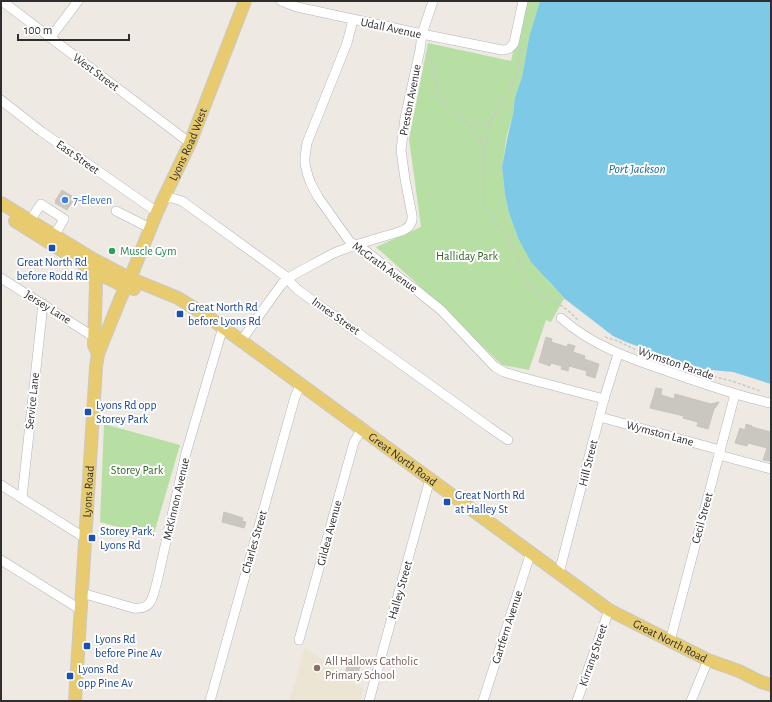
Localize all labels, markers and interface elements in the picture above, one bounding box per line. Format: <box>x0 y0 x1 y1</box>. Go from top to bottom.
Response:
scale bar <box>18 16 129 42</box>
street label: Udall Avenue <box>360 16 422 40</box>
text: 100 m <box>24 24 52 36</box>
street label: West Street <box>71 51 121 93</box>
street label: Preston Avenue <box>397 63 423 137</box>
street label: Lyons Road West <box>167 106 209 183</box>
street label: East Street <box>54 138 102 176</box>
water label: Port Jackson <box>609 163 665 176</box>
place label: 7-Eleven <box>73 194 112 206</box>
marker: 7-Eleven <box>60 195 70 205</box>
street label: McGrath Avenue <box>350 239 420 295</box>
marker: Great North Rd before Rodd Rd <box>47 243 57 253</box>
place label: Muscle Gym <box>120 245 177 258</box>
marker: Muscle Gym <box>107 246 117 256</box>
park label: Halliday Park <box>436 250 498 263</box>
place label: Great North Rd before Rodd Rd <box>16 256 88 282</box>
street label: Jersey Lane <box>22 288 73 327</box>
street label: Innes Street <box>310 295 362 337</box>
place label: Great North Rd before Lyons Rd <box>188 301 261 328</box>
marker: Great North Rd before Lyons Rd <box>175 309 185 319</box>
street label: Wymston Parade <box>636 344 716 383</box>
street label: Service Lane <box>23 372 41 430</box>
place label: Lyons Rd opp Storey Park <box>96 399 157 426</box>
marker: Lyons Rd opp Storey Park <box>83 407 93 417</box>
street label: Wymston Lane <box>625 418 695 449</box>
street label: Great North Road <box>366 430 439 488</box>
street label: Hill Street <box>576 438 600 487</box>
street label: McKinnon Avenue <box>161 457 191 541</box>
park label: Storey Park <box>111 464 164 477</box>
street label: Lyons Road <box>81 465 96 518</box>
place label: Great North Rd at Halley St <box>455 489 525 516</box>
street label: Cecil Street <box>689 491 715 545</box>
marker: Great North Rd at Halley St <box>442 497 452 507</box>
street label: Gildea Avenue <box>314 499 344 567</box>
street label: Charles Street <box>239 509 269 575</box>
place label: Storey Park, Lyons Rd <box>100 525 155 552</box>
marker: Storey Park, Lyons Rd <box>87 533 97 543</box>
street label: Halley Street <box>386 559 415 621</box>
street label: Gartfern Avenue <box>490 589 524 665</box>
street label: Great North Road <box>631 617 709 665</box>
street label: Kirrang Street <box>577 622 609 688</box>
place label: Lyons Rd before Pine Av <box>95 633 162 659</box>
marker: Lyons Rd before Pine Av <box>82 641 92 651</box>
place label: All Hallows Catholic Primary School <box>325 655 418 682</box>
place label: Lyons Rd opp Pine Av <box>78 663 133 689</box>
marker: All Hallows Catholic Primary School <box>312 663 322 673</box>
marker: Lyons Rd opp Pine Av <box>65 671 75 681</box>

